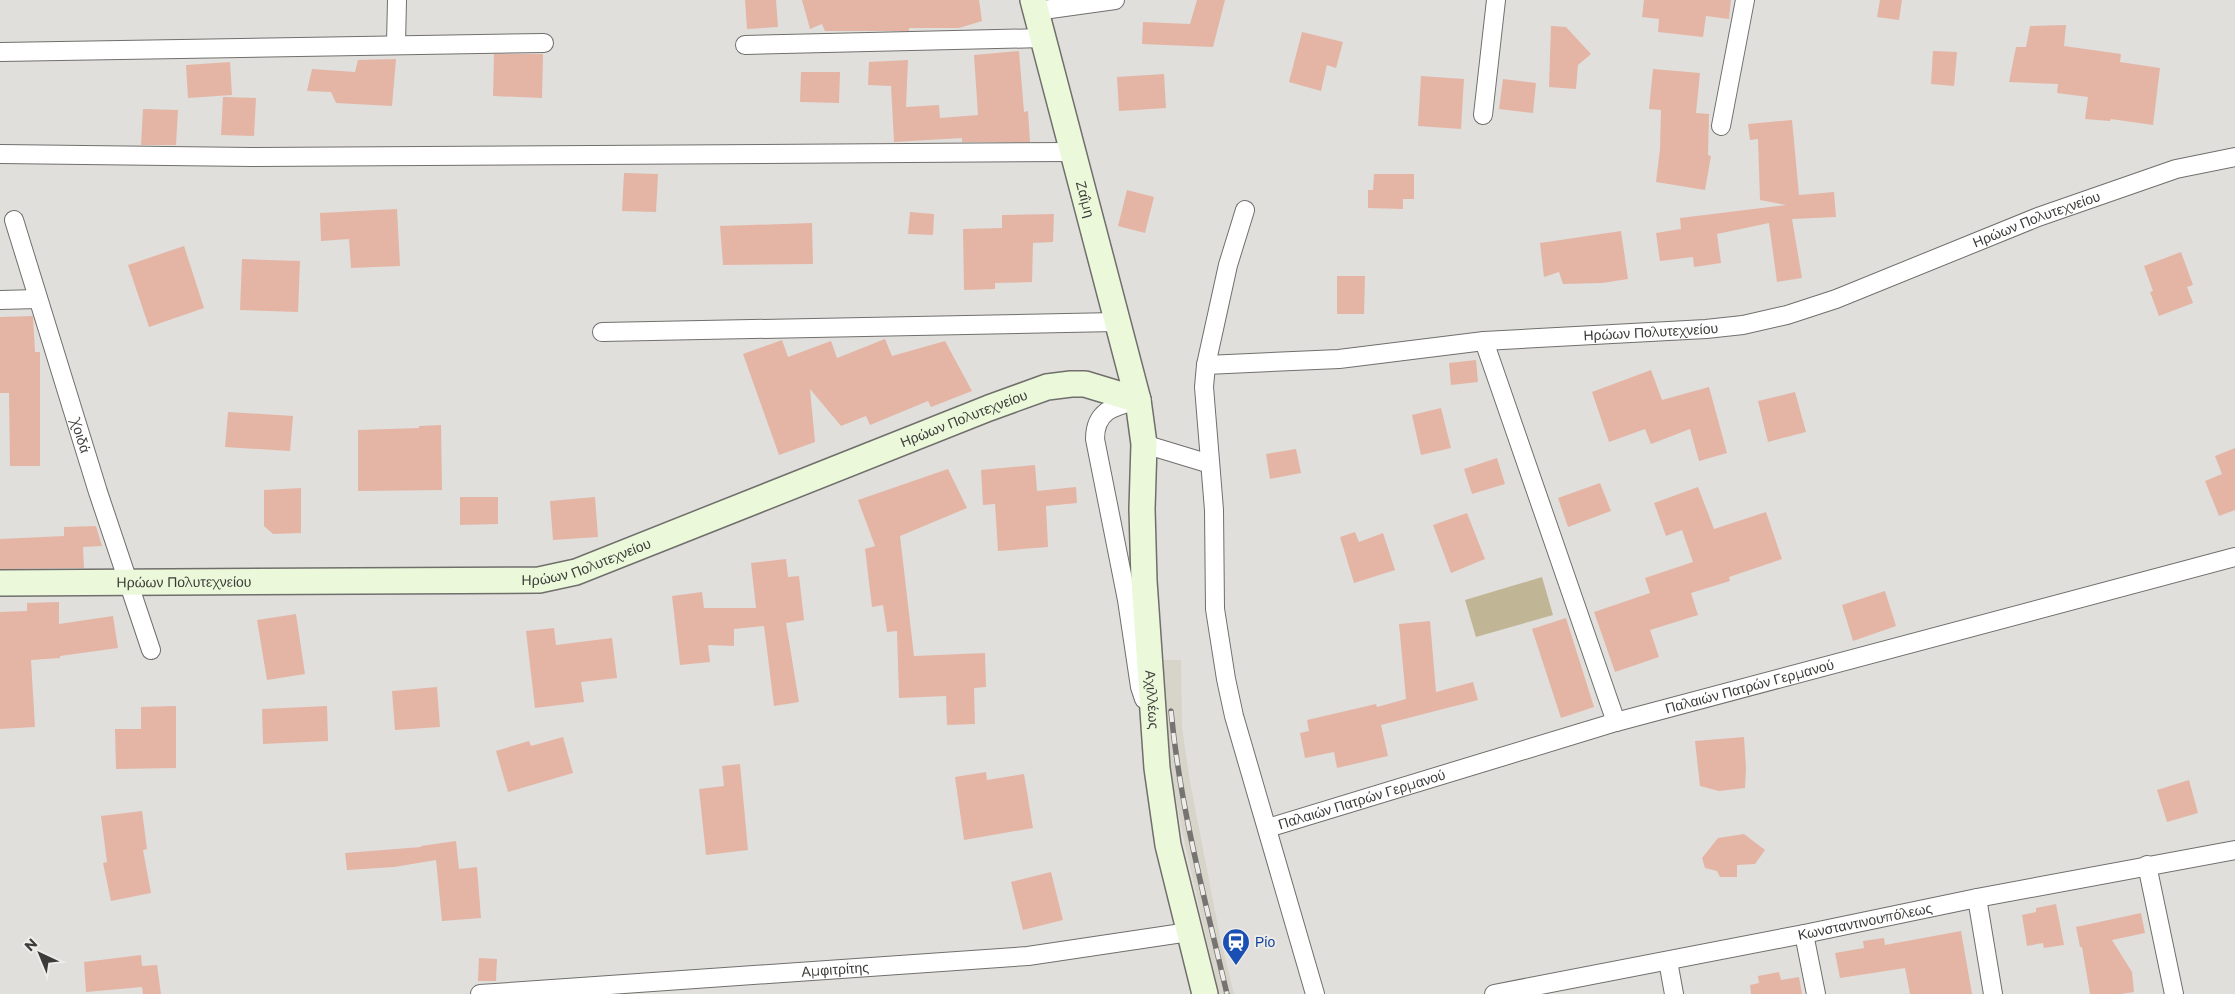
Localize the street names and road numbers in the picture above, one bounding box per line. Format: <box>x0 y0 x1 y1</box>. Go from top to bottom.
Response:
street label: Ζαΐμη <box>1072 179 1099 219</box>
street label: Ηρώων Πολυτεχνείου <box>1970 187 2103 252</box>
street label: Ηρώων Πολυτεχνείου <box>1583 319 1719 345</box>
street label: Ηρώων Πολυτεχνείου <box>898 386 1030 451</box>
street label: Χοιδά <box>66 415 94 455</box>
street label: Ηρώων Πολυτεχνείου <box>521 534 653 589</box>
street label: Ηρώων Πολυτεχνείου <box>116 573 251 591</box>
street label: Παλαιών Πατρών Γερμανού <box>1663 655 1836 717</box>
street label: Αχιλλέως <box>1141 670 1163 730</box>
street label: Παλαιών Πατρών Γερμανού <box>1276 765 1448 833</box>
street label: Κωνσταντινουπόλεως <box>1796 899 1934 944</box>
street label: Αμφιτρίτης <box>801 958 870 981</box>

